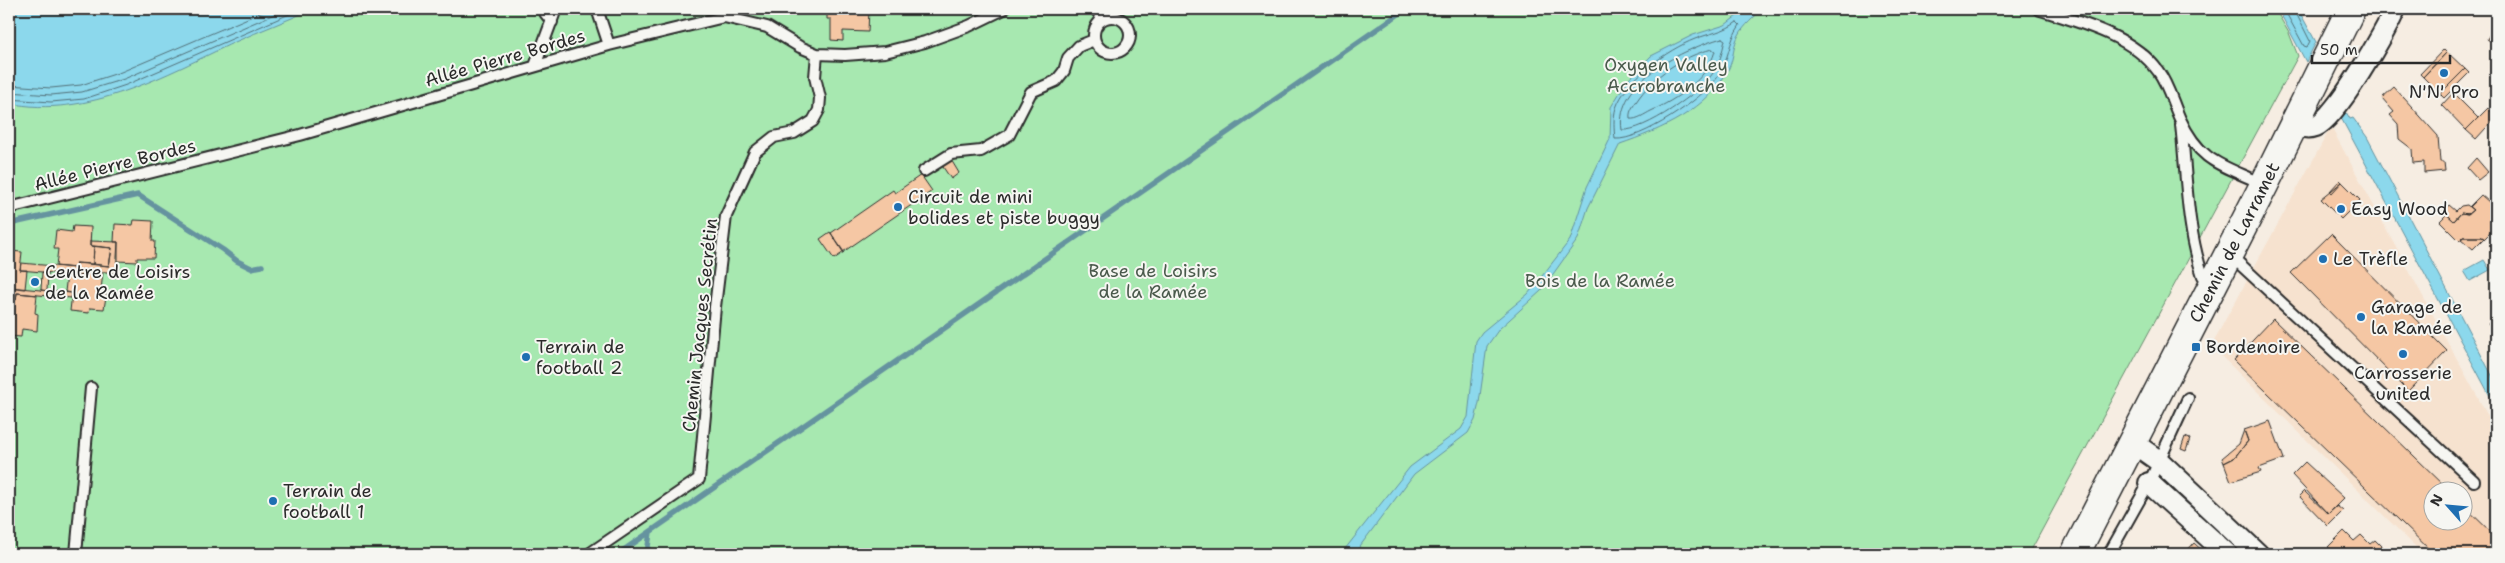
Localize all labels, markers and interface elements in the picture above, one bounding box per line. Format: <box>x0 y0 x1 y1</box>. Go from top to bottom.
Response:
street label: Allée Pierre Bordes <box>422 24 588 92</box>
scale bar <box>2312 32 2450 64</box>
text: 50 m <box>2320 40 2358 60</box>
park label: Oxygen Valley Accrobranche <box>1604 53 1728 98</box>
marker: N'N' Pro <box>2438 67 2450 79</box>
place label: N'N' Pro <box>2409 80 2479 104</box>
street label: Allée Pierre Bordes <box>32 133 198 197</box>
street label: Chemin de Larramet <box>2183 158 2285 327</box>
place label: Circuit de mini bolides et piste buggy <box>908 185 1100 230</box>
place label: Easy Wood <box>2351 197 2448 221</box>
marker: Circuit de mini bolides et piste buggy <box>892 201 904 213</box>
marker: Easy Wood <box>2335 203 2347 215</box>
street label: Chemin Jacques Secrétin <box>677 217 723 433</box>
place label: Le Trèfle <box>2333 247 2408 271</box>
marker: Le Trèfle <box>2317 253 2329 265</box>
park label: Base de Loisirs de la Ramée <box>1089 259 1217 304</box>
place label: Centre de Loisirs de la Ramée <box>45 260 190 305</box>
park label: Bois de la Ramée <box>1525 269 1675 293</box>
marker: Centre de Loisirs de la Ramée <box>29 276 41 288</box>
place label: Garage de la Ramée <box>2371 295 2463 340</box>
marker: Garage de la Ramée <box>2355 311 2367 323</box>
place label: Terrain de football 2 <box>536 335 625 380</box>
place label: Bordenoire <box>2206 335 2300 359</box>
marker: Bordenoire <box>2190 341 2202 353</box>
marker: Carrosserie united <box>2397 348 2409 360</box>
marker: Terrain de football 2 <box>520 351 532 363</box>
place label: Carrosserie united <box>2354 361 2452 406</box>
place label: Terrain de football 1 <box>283 479 372 524</box>
north arrow <box>2422 480 2472 530</box>
text: N <box>2426 491 2447 509</box>
marker: Terrain de football 1 <box>267 495 279 507</box>

